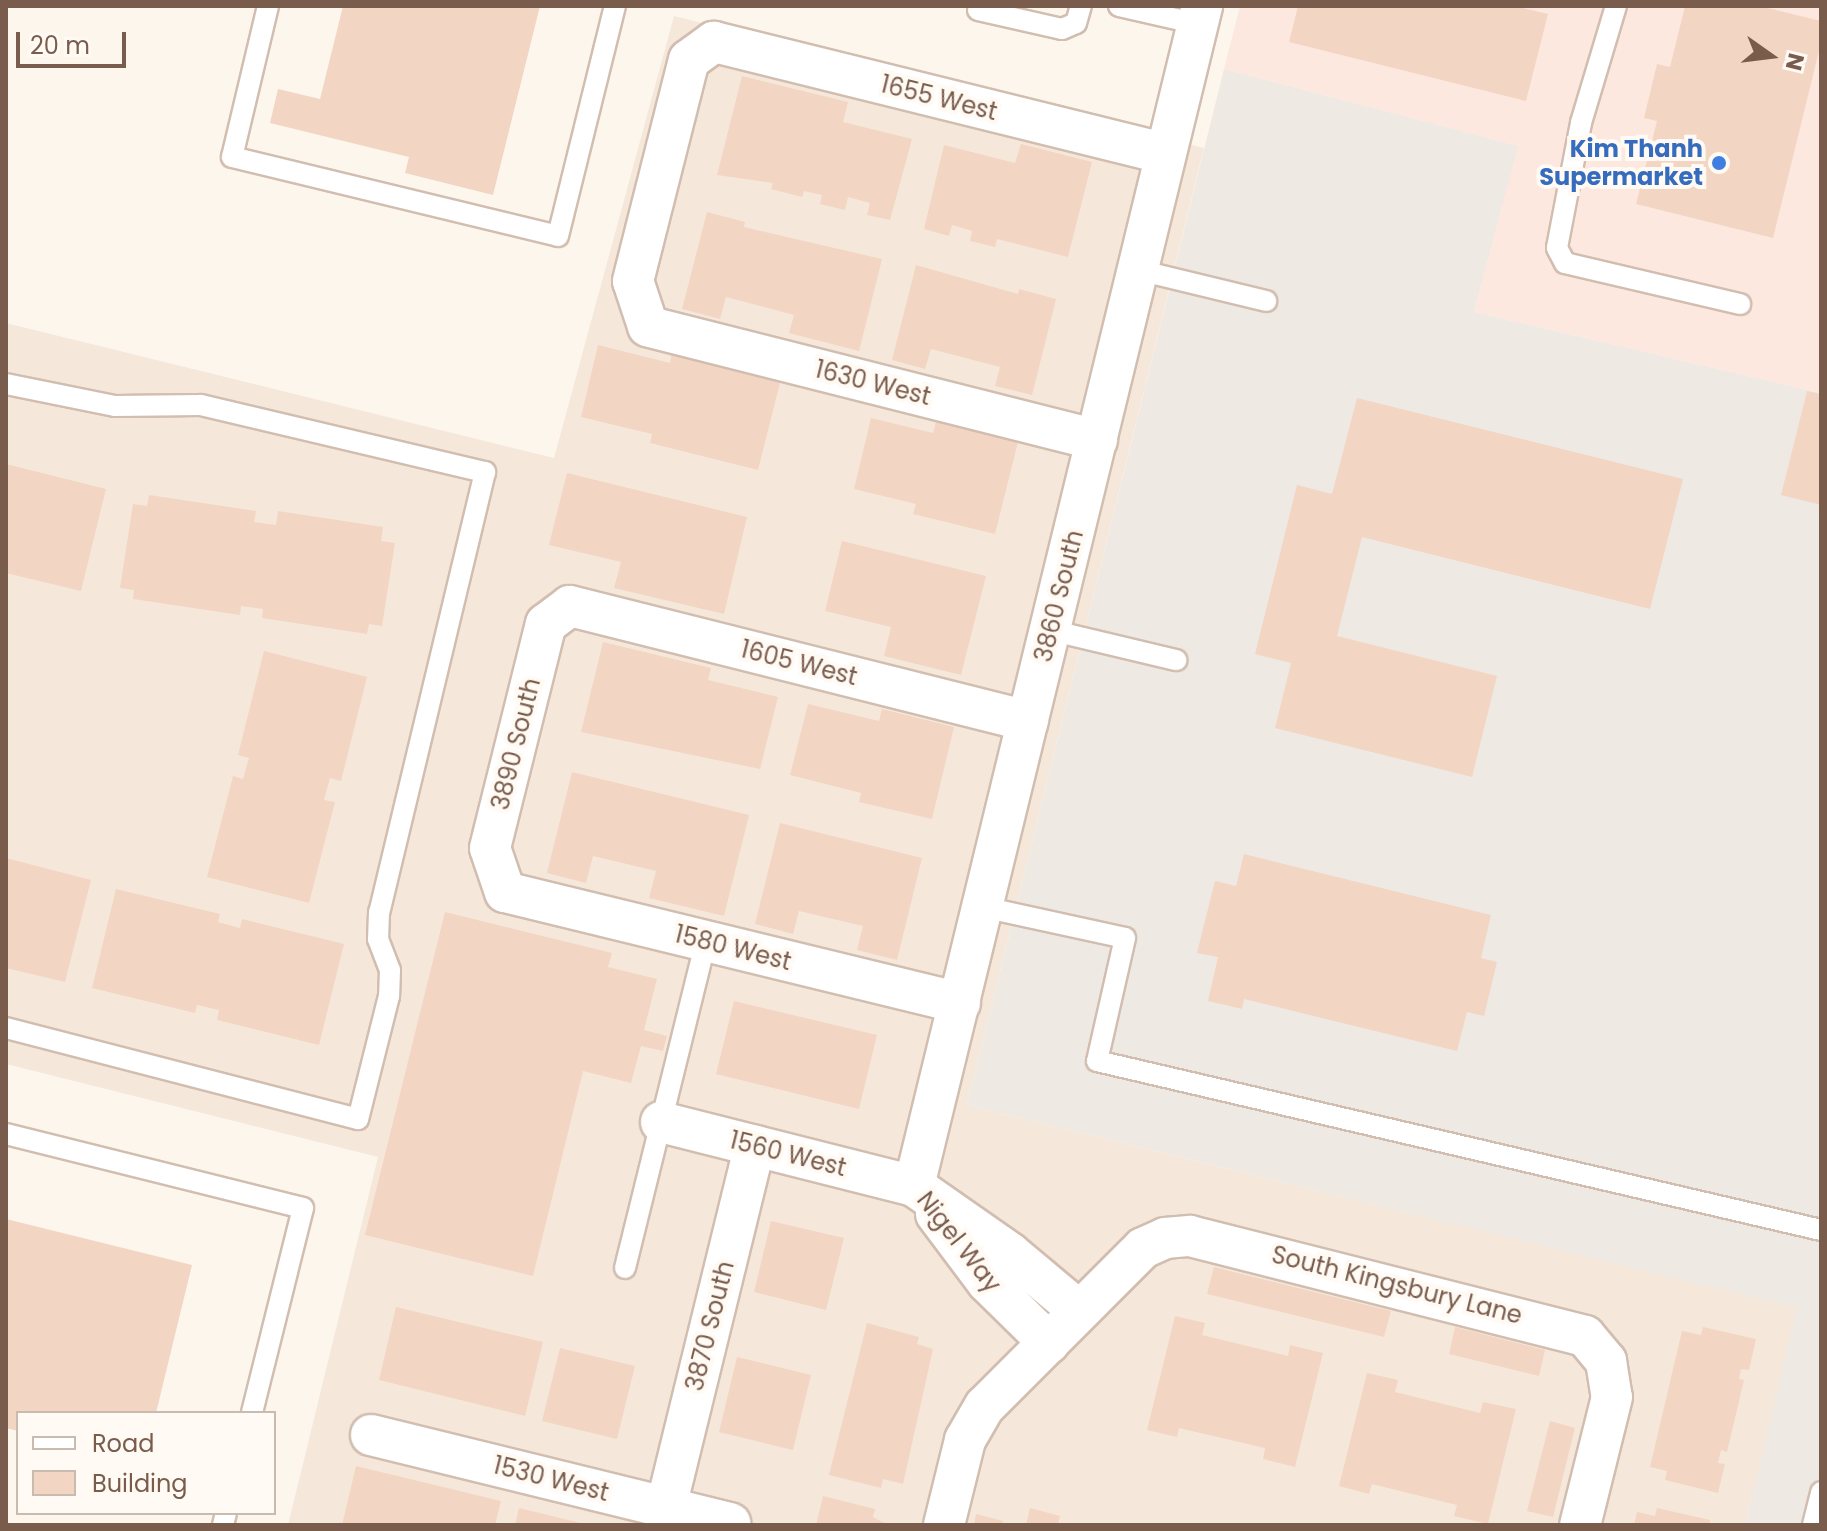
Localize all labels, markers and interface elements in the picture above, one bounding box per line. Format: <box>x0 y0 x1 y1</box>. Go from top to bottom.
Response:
scale bar <box>20 16 130 66</box>
north arrow <box>1731 16 1811 96</box>
text: 20 m <box>30 29 90 62</box>
text: N <box>1778 50 1812 74</box>
street label: 1655 West <box>878 70 1000 126</box>
place label: Kim Thanh Supermarket <box>1539 135 1703 191</box>
marker: Kim Thanh Supermarket <box>1710 154 1728 172</box>
street label: 1630 West <box>812 355 934 411</box>
street label: 3860 South <box>1029 527 1089 665</box>
street label: 1605 West <box>738 635 860 691</box>
street label: 3890 South <box>486 675 546 813</box>
street label: 1580 West <box>672 920 794 976</box>
street label: 1560 West <box>727 1126 849 1182</box>
street label: Nigel Way <box>911 1186 1007 1298</box>
street label: South Kingsbury Lane <box>1269 1240 1525 1330</box>
street label: 3870 South <box>680 1258 740 1394</box>
legend <box>16 1411 276 1515</box>
text: Road <box>92 1427 154 1460</box>
street label: 1530 West <box>490 1451 612 1507</box>
text: Building <box>92 1467 188 1500</box>

